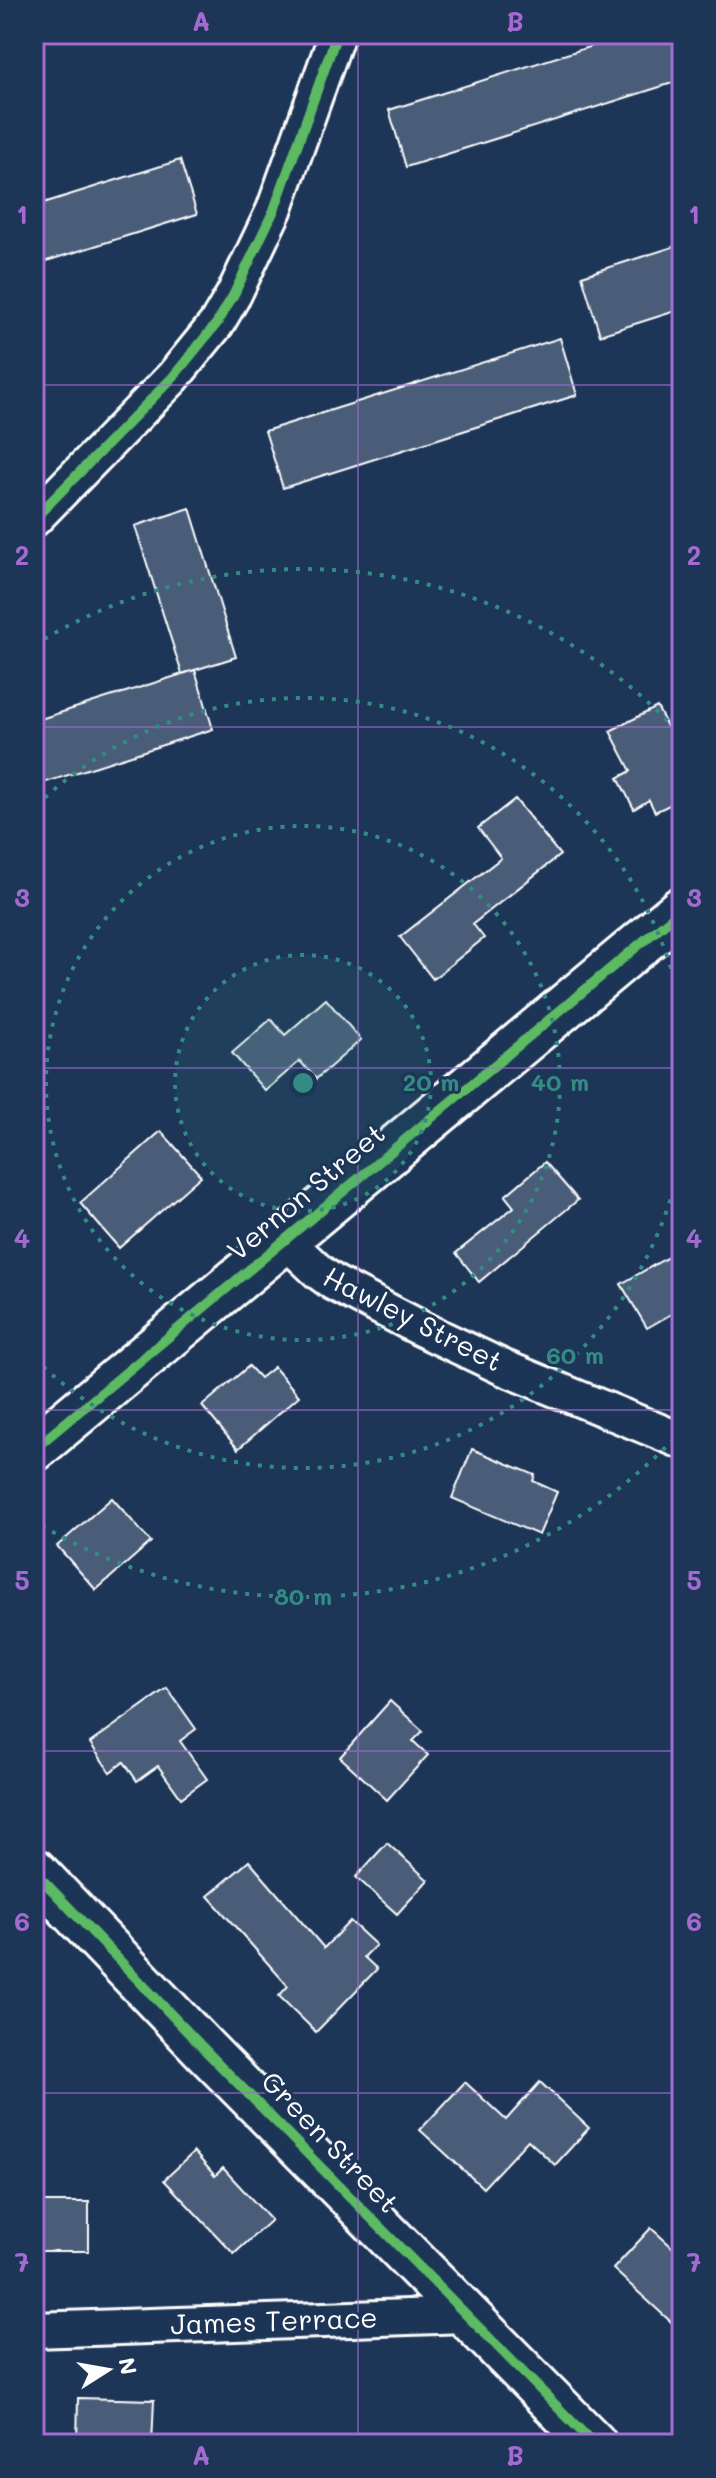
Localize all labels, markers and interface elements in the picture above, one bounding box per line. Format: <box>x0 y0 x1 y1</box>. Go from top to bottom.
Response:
text: A <box>192 4 210 38</box>
text: B <box>506 4 524 38</box>
text: 1 <box>16 197 28 231</box>
text: 1 <box>688 197 700 231</box>
text: 2 <box>15 538 29 572</box>
text: 2 <box>687 538 701 572</box>
text: 3 <box>14 880 30 914</box>
text: 3 <box>686 880 702 914</box>
text: 20 m <box>403 1066 459 1097</box>
text: 40 m <box>531 1066 589 1097</box>
centre of rings <box>289 1069 317 1097</box>
street label: Vernon Street <box>219 1115 392 1268</box>
text: 4 <box>14 1221 30 1255</box>
text: 4 <box>686 1221 702 1255</box>
street label: Hawley Street <box>318 1258 509 1379</box>
text: 60 m <box>546 1339 604 1370</box>
text: 5 <box>14 1563 30 1597</box>
text: 5 <box>686 1563 702 1597</box>
text: 80 m <box>274 1580 332 1611</box>
text: 6 <box>14 1904 30 1938</box>
text: 6 <box>686 1904 702 1938</box>
street label: Green Street <box>254 2063 407 2220</box>
text: 7 <box>15 2245 29 2279</box>
text: 7 <box>687 2245 701 2279</box>
street label: James Terrace <box>170 2298 378 2342</box>
north arrow <box>68 2330 148 2410</box>
text: N <box>112 2355 144 2377</box>
text: A <box>192 2438 210 2472</box>
text: B <box>506 2438 524 2472</box>

